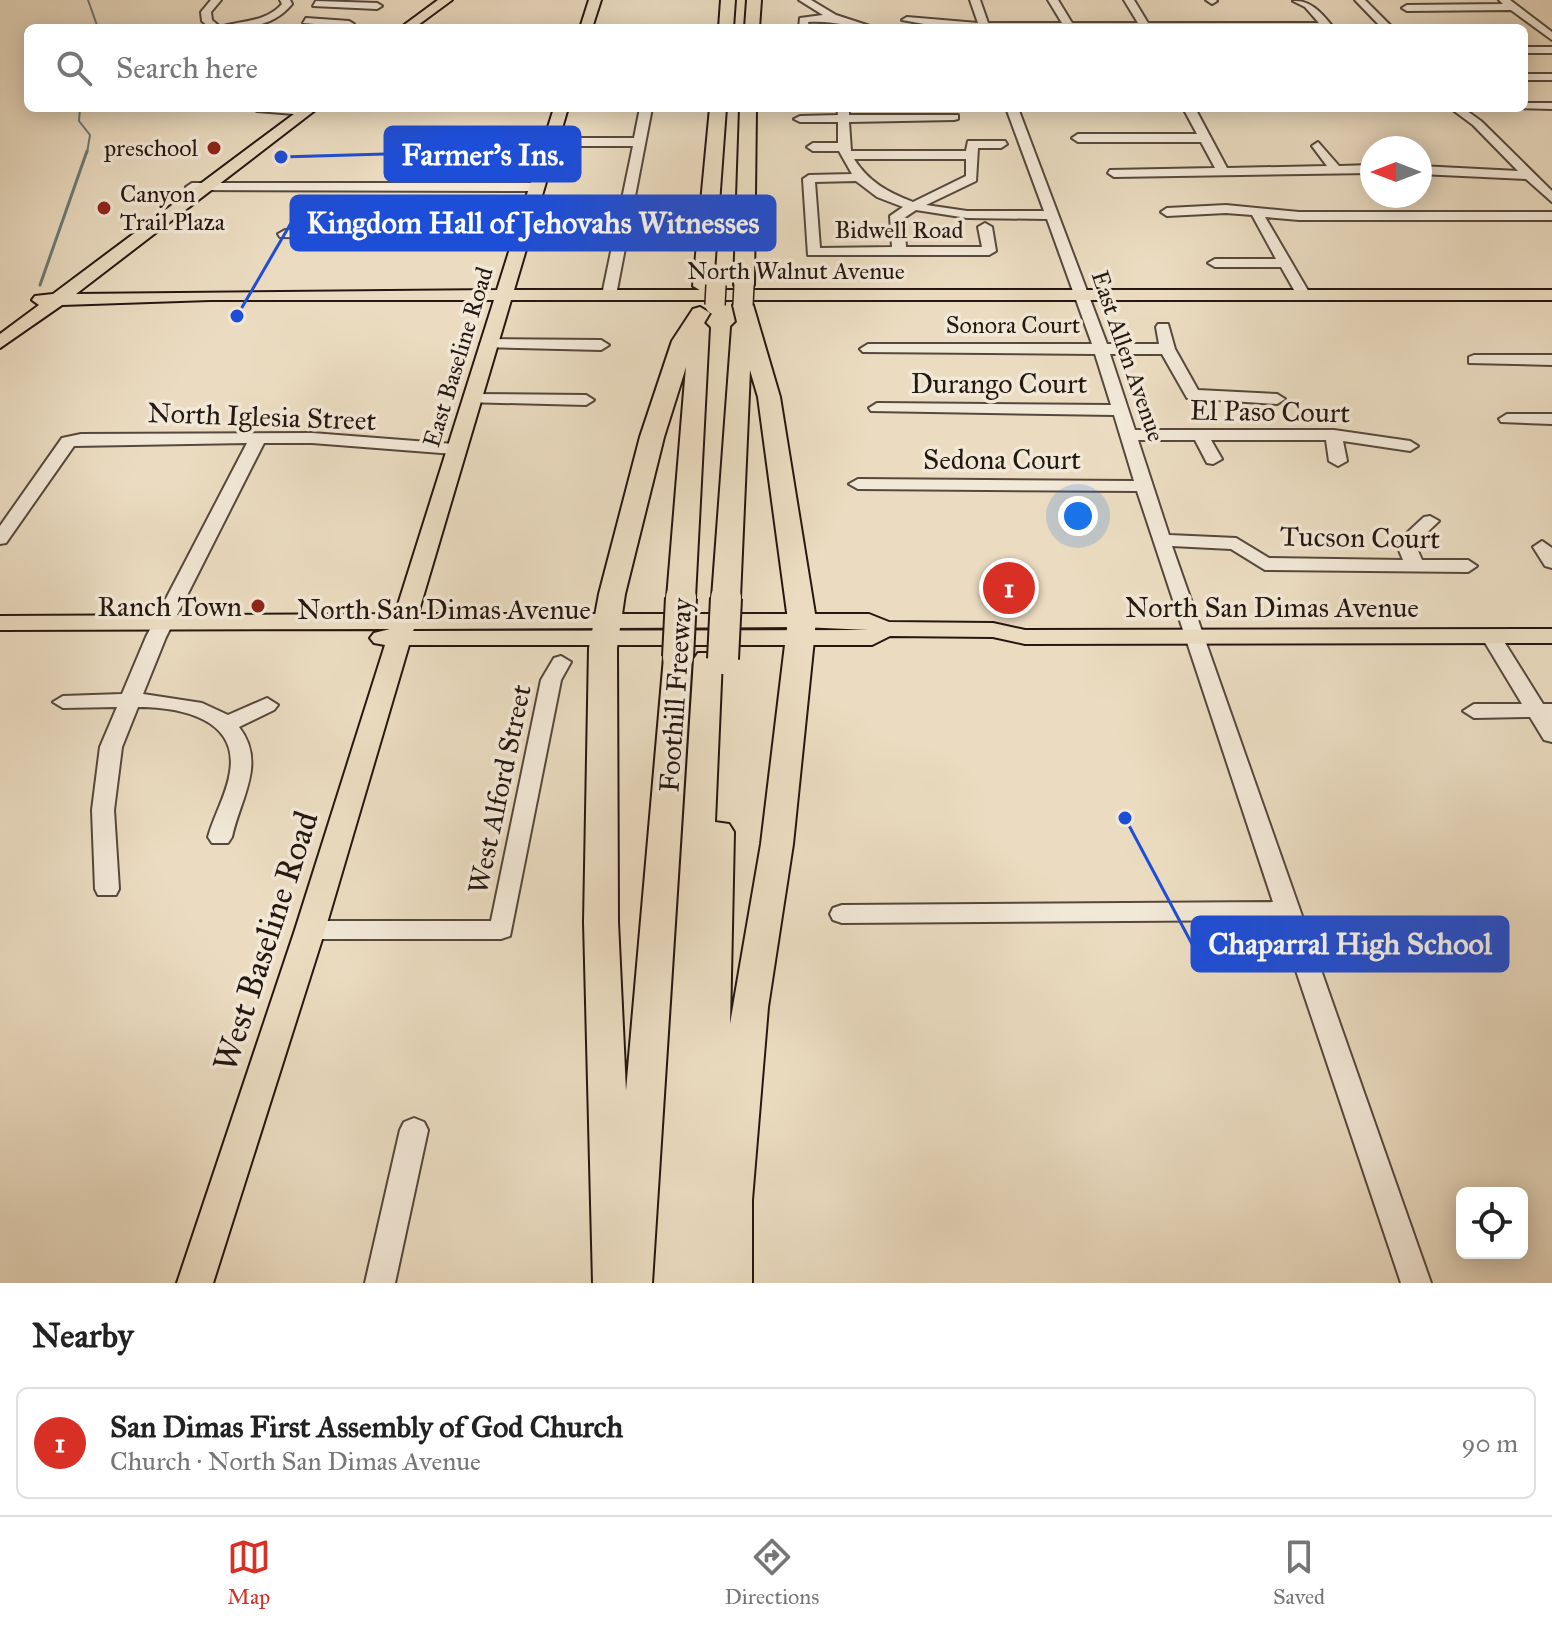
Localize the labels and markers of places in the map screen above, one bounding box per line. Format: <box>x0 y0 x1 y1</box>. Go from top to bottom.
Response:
callout: Farmer's Ins. <box>385 127 580 181</box>
place label: preschool <box>103 133 199 163</box>
marker: preschool <box>205 139 223 157</box>
place label: Canyon Trail Plaza <box>120 179 226 237</box>
callout: Kingdom Hall of Jehovahs Witnesses <box>291 196 775 250</box>
marker: Canyon Trail Plaza <box>95 199 113 217</box>
pin: 1 <box>983 558 1035 618</box>
place label: Ranch Town <box>97 589 242 624</box>
marker: Ranch Town <box>249 597 267 615</box>
callout: Chaparral High School <box>1192 917 1508 971</box>

